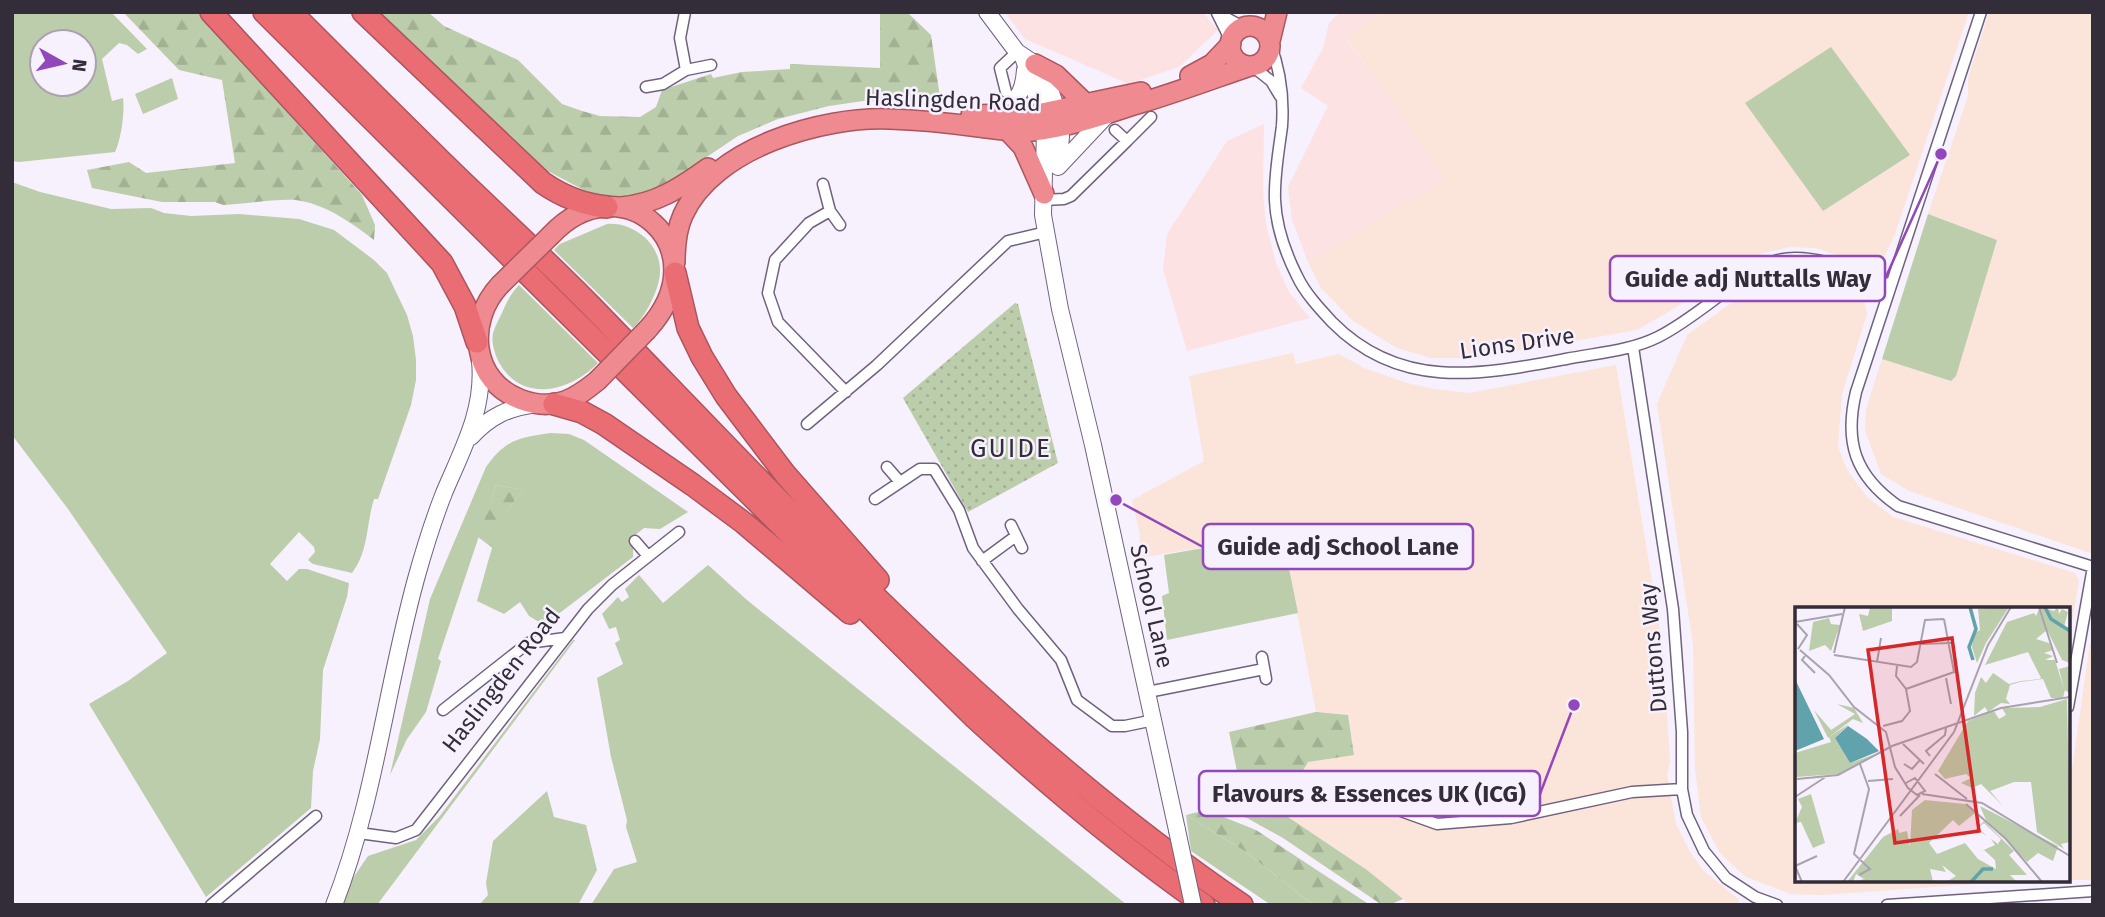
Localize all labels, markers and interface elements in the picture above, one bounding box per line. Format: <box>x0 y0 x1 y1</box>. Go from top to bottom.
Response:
north arrow <box>28 28 98 98</box>
text: N <box>67 57 92 73</box>
street label: Haslingden Road <box>865 83 1041 117</box>
callout: Guide adj Nuttalls Way <box>1610 256 1885 301</box>
text: Guide adj Nuttalls Way <box>1625 265 1872 293</box>
street label: Lions Drive <box>1458 321 1576 365</box>
district label: GUIDE <box>970 433 1052 464</box>
callout: Guide adj School Lane <box>1203 524 1473 569</box>
text: Guide adj School Lane <box>1217 533 1459 561</box>
street label: School Lane <box>1124 541 1180 671</box>
street label: Duttons Way <box>1633 581 1673 714</box>
street label: Haslingden Road <box>436 602 566 758</box>
inset map <box>1795 607 2070 882</box>
callout: Flavours & Essences UK (ICG) <box>1199 771 1540 816</box>
text: Flavours & Essences UK (ICG) <box>1212 780 1526 808</box>

